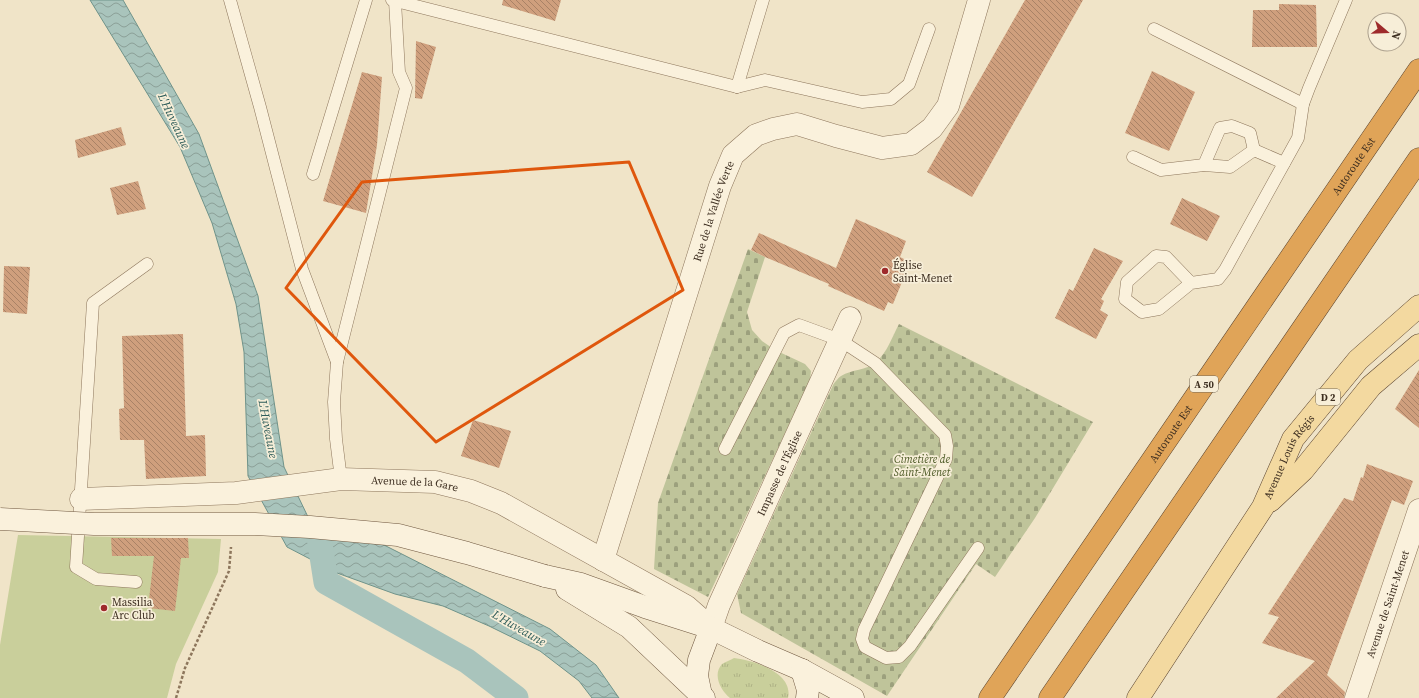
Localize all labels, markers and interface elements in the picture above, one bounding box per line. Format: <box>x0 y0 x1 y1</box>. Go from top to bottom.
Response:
north arrow <box>1367 12 1407 52</box>
text: N <box>1388 29 1404 41</box>
water label: L'Huveaune <box>154 90 194 151</box>
street label: Autoroute Est <box>1329 134 1379 198</box>
street label: Rue de la Vallée Verte <box>690 158 738 263</box>
place label: Église Saint-Menet <box>893 258 953 286</box>
marker: Église Saint-Menet <box>880 266 890 276</box>
road number: A 50 <box>1190 376 1218 392</box>
road number: D 2 <box>1316 389 1340 405</box>
water label: L'Huveaune <box>254 397 282 460</box>
street label: Autoroute Est <box>1146 402 1196 466</box>
street label: Avenue Louis Régis <box>1260 411 1318 502</box>
street label: Impasse de l'Église <box>754 428 806 518</box>
park label: Cimetière de Saint-Menet <box>894 452 951 480</box>
street label: Avenue de la Gare <box>371 473 460 496</box>
street label: Avenue de Saint-Menet <box>1363 548 1413 660</box>
place label: Massilia Arc Club <box>112 595 155 623</box>
marker: Massilia Arc Club <box>99 603 109 613</box>
water label: L'Huveaune <box>488 606 549 650</box>

